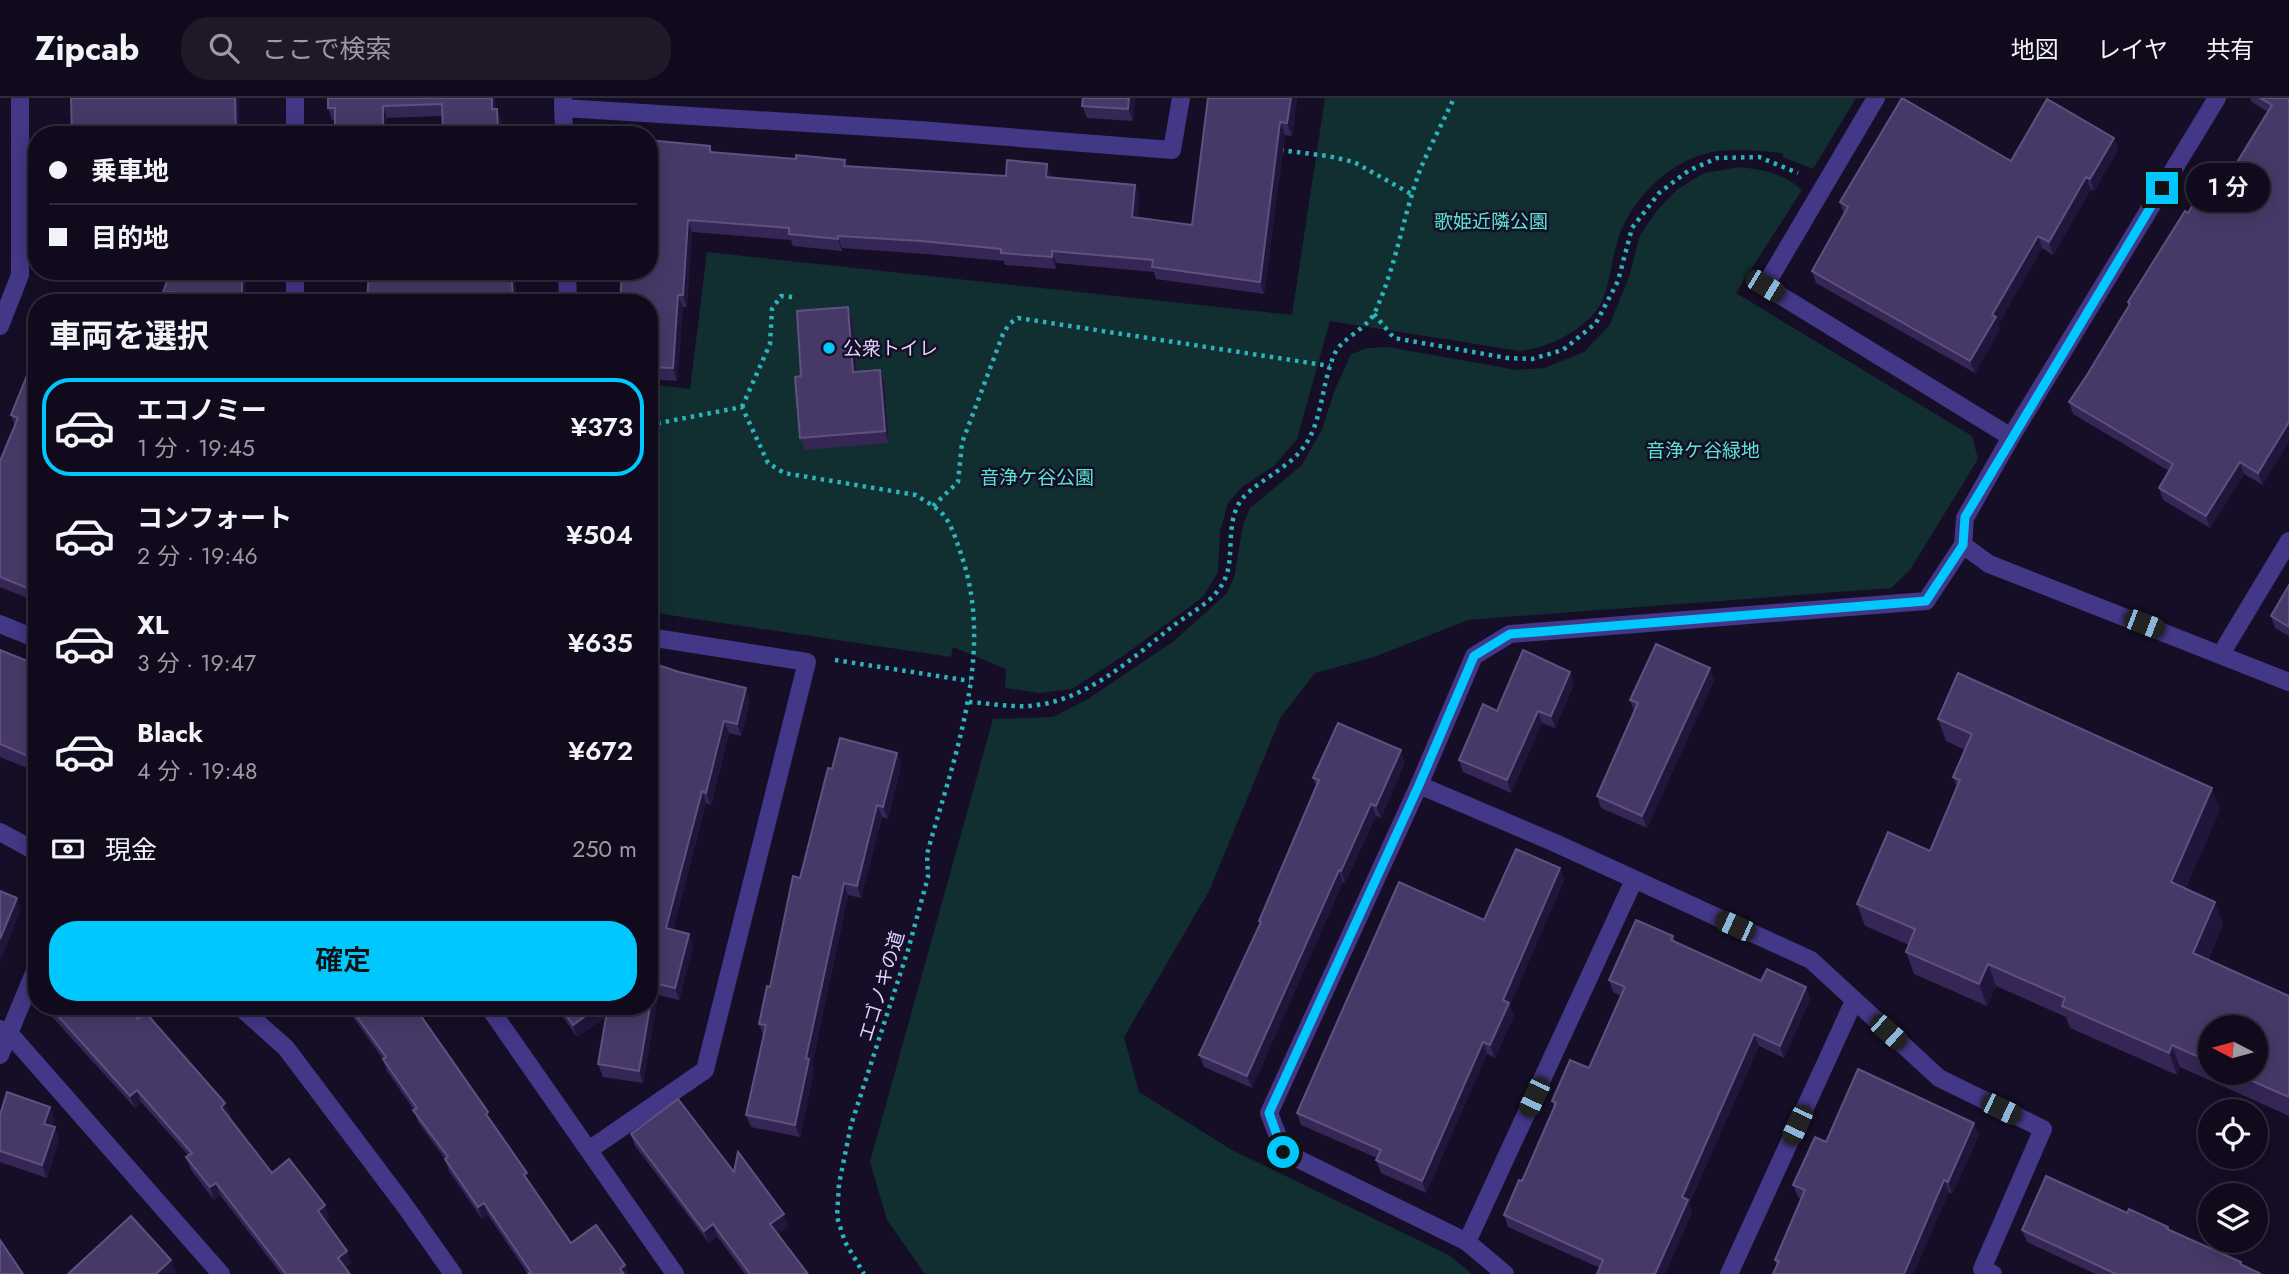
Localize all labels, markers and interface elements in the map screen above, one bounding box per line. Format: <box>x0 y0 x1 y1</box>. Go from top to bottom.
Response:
search box <box>181 17 671 80</box>
text: Zipcab <box>35 25 139 72</box>
icon: search <box>205 29 243 67</box>
text: ここで検索 <box>261 30 391 68</box>
text: 地図 <box>2011 32 2059 67</box>
text: レイヤ <box>2097 32 2168 67</box>
text: 共有 <box>2206 32 2254 67</box>
text: 乗車地 <box>91 152 169 190</box>
callout: 1 分 <box>2186 164 2270 212</box>
text: 1 分 <box>2207 170 2249 204</box>
route end <box>2146 172 2178 204</box>
park label: 歌姫近隣公園 <box>1434 208 1548 235</box>
text: 目的地 <box>91 219 169 257</box>
car <box>1742 266 1789 306</box>
text: 車両を選択 <box>49 313 209 359</box>
place label: 公衆トイレ <box>843 335 938 362</box>
marker: 公衆トイレ <box>821 340 837 356</box>
text: エコノミー <box>137 391 267 429</box>
icon: car <box>53 396 116 459</box>
text: ¥373 <box>571 408 633 446</box>
text: 1 分 · 19:45 <box>137 431 255 465</box>
park label: 音浄ケ谷緑地 <box>1646 437 1760 464</box>
park label: 音浄ケ谷公園 <box>980 464 1094 491</box>
text: コンフォート <box>137 499 292 537</box>
icon: car <box>53 504 116 567</box>
text: ¥504 <box>566 516 633 554</box>
text: 2 分 · 19:46 <box>137 539 258 573</box>
text: XL <box>137 606 169 644</box>
car <box>2121 607 2168 641</box>
icon: car <box>53 612 116 675</box>
text: ¥635 <box>568 624 633 662</box>
text: 3 分 · 19:47 <box>137 646 256 680</box>
text: Black <box>137 714 203 752</box>
icon: car <box>53 720 116 783</box>
text: ¥672 <box>568 732 633 770</box>
text: 4 分 · 19:48 <box>137 754 257 788</box>
icon: cash <box>49 830 87 868</box>
text: 現金 <box>105 831 157 869</box>
text: 250 m <box>572 832 637 866</box>
car <box>1712 908 1759 944</box>
button: 確定 <box>49 921 637 1001</box>
street label: エゴノキの道 <box>852 928 911 1045</box>
car <box>1866 1010 1911 1054</box>
north arrow <box>2198 1015 2268 1085</box>
map controls <box>2198 1015 2268 1253</box>
car <box>1516 1074 1553 1120</box>
car <box>1978 1090 2025 1128</box>
button: locate <box>2198 1099 2268 1169</box>
car <box>1779 1102 1816 1148</box>
route start <box>1267 1136 1299 1168</box>
button: layers <box>2198 1183 2268 1253</box>

